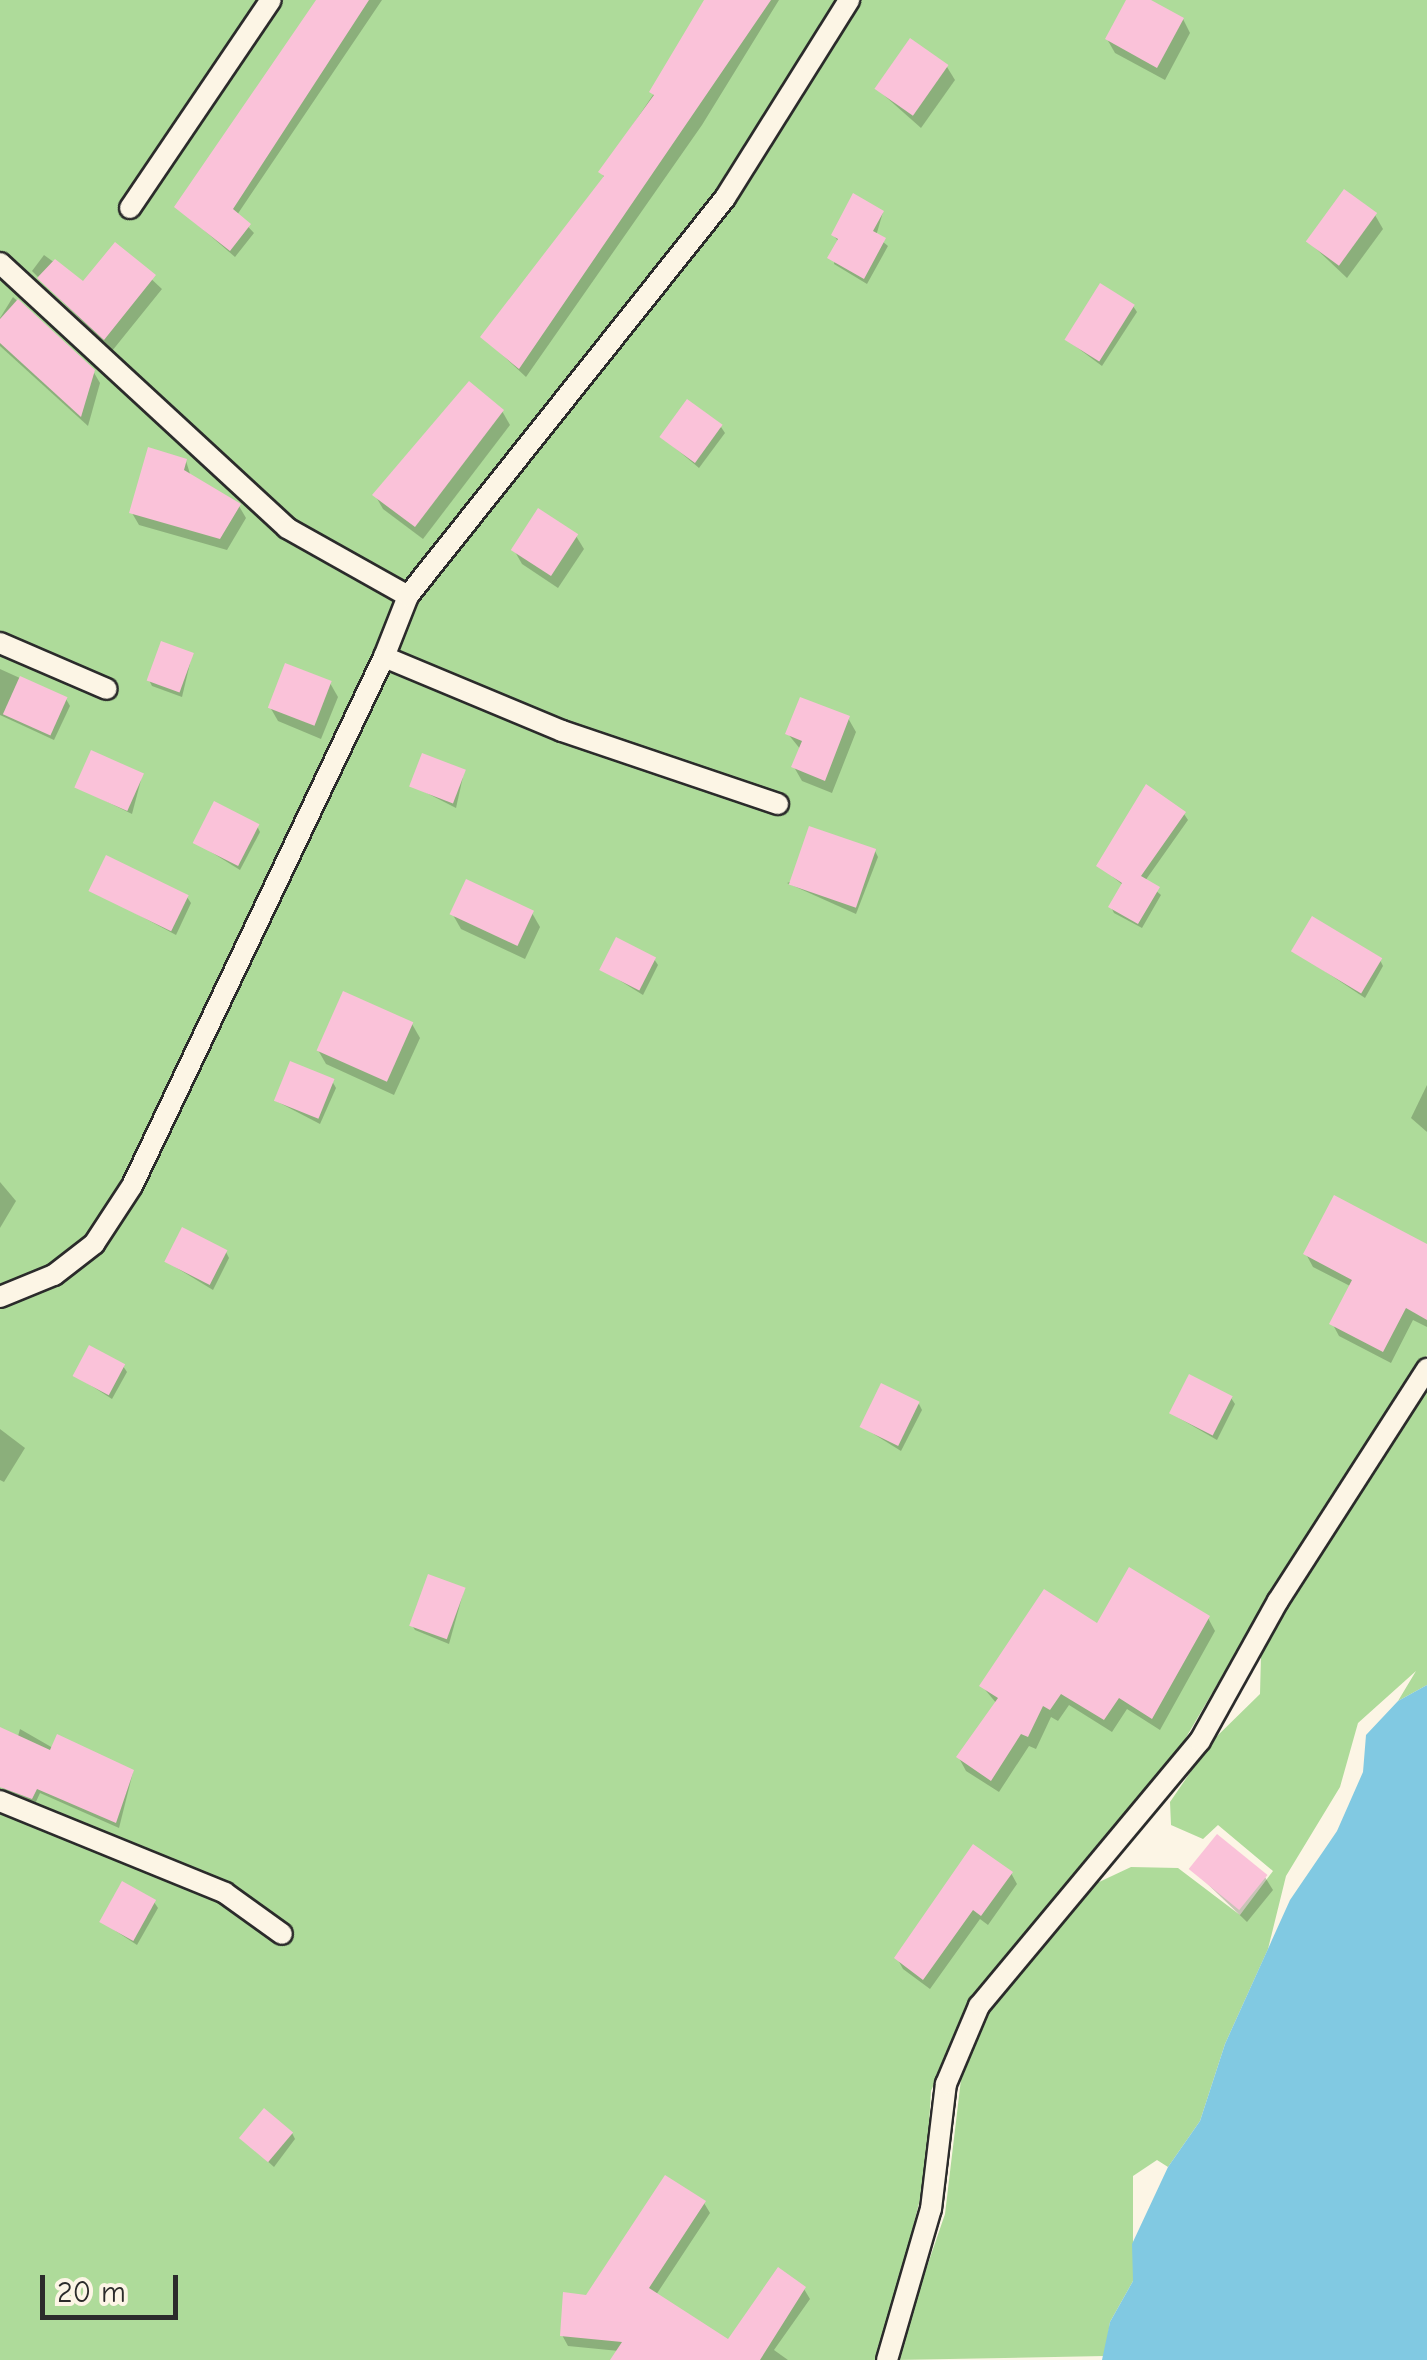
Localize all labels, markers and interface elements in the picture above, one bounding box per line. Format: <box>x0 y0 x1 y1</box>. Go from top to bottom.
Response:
scale bar <box>45 2255 182 2317</box>
text: 20 m <box>57 2275 126 2310</box>

